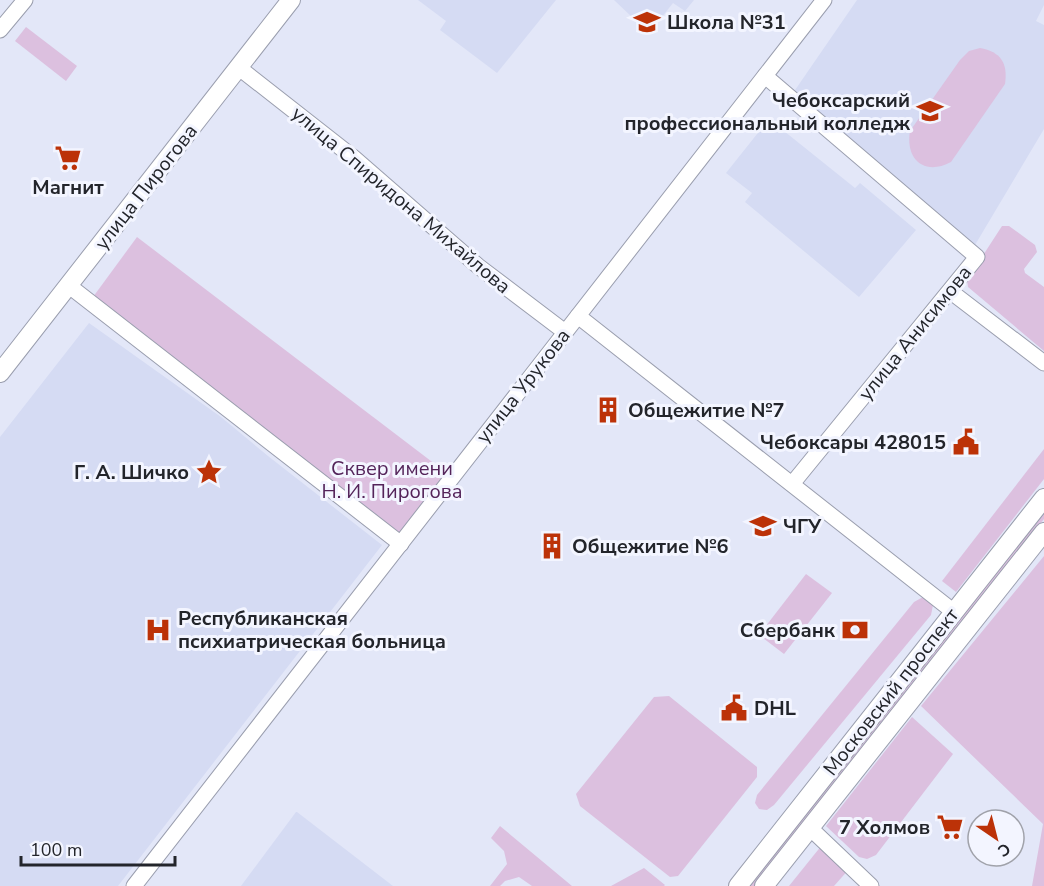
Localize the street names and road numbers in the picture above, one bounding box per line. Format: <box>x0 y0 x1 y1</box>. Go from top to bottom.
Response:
street label: улица Спиридона Михайлова <box>286 100 516 300</box>
street label: улица Пирогова <box>88 119 204 255</box>
street label: улица Анисимова <box>852 260 978 406</box>
street label: улица Урукова <box>470 323 576 449</box>
street label: Московский проспект <box>817 603 965 781</box>

